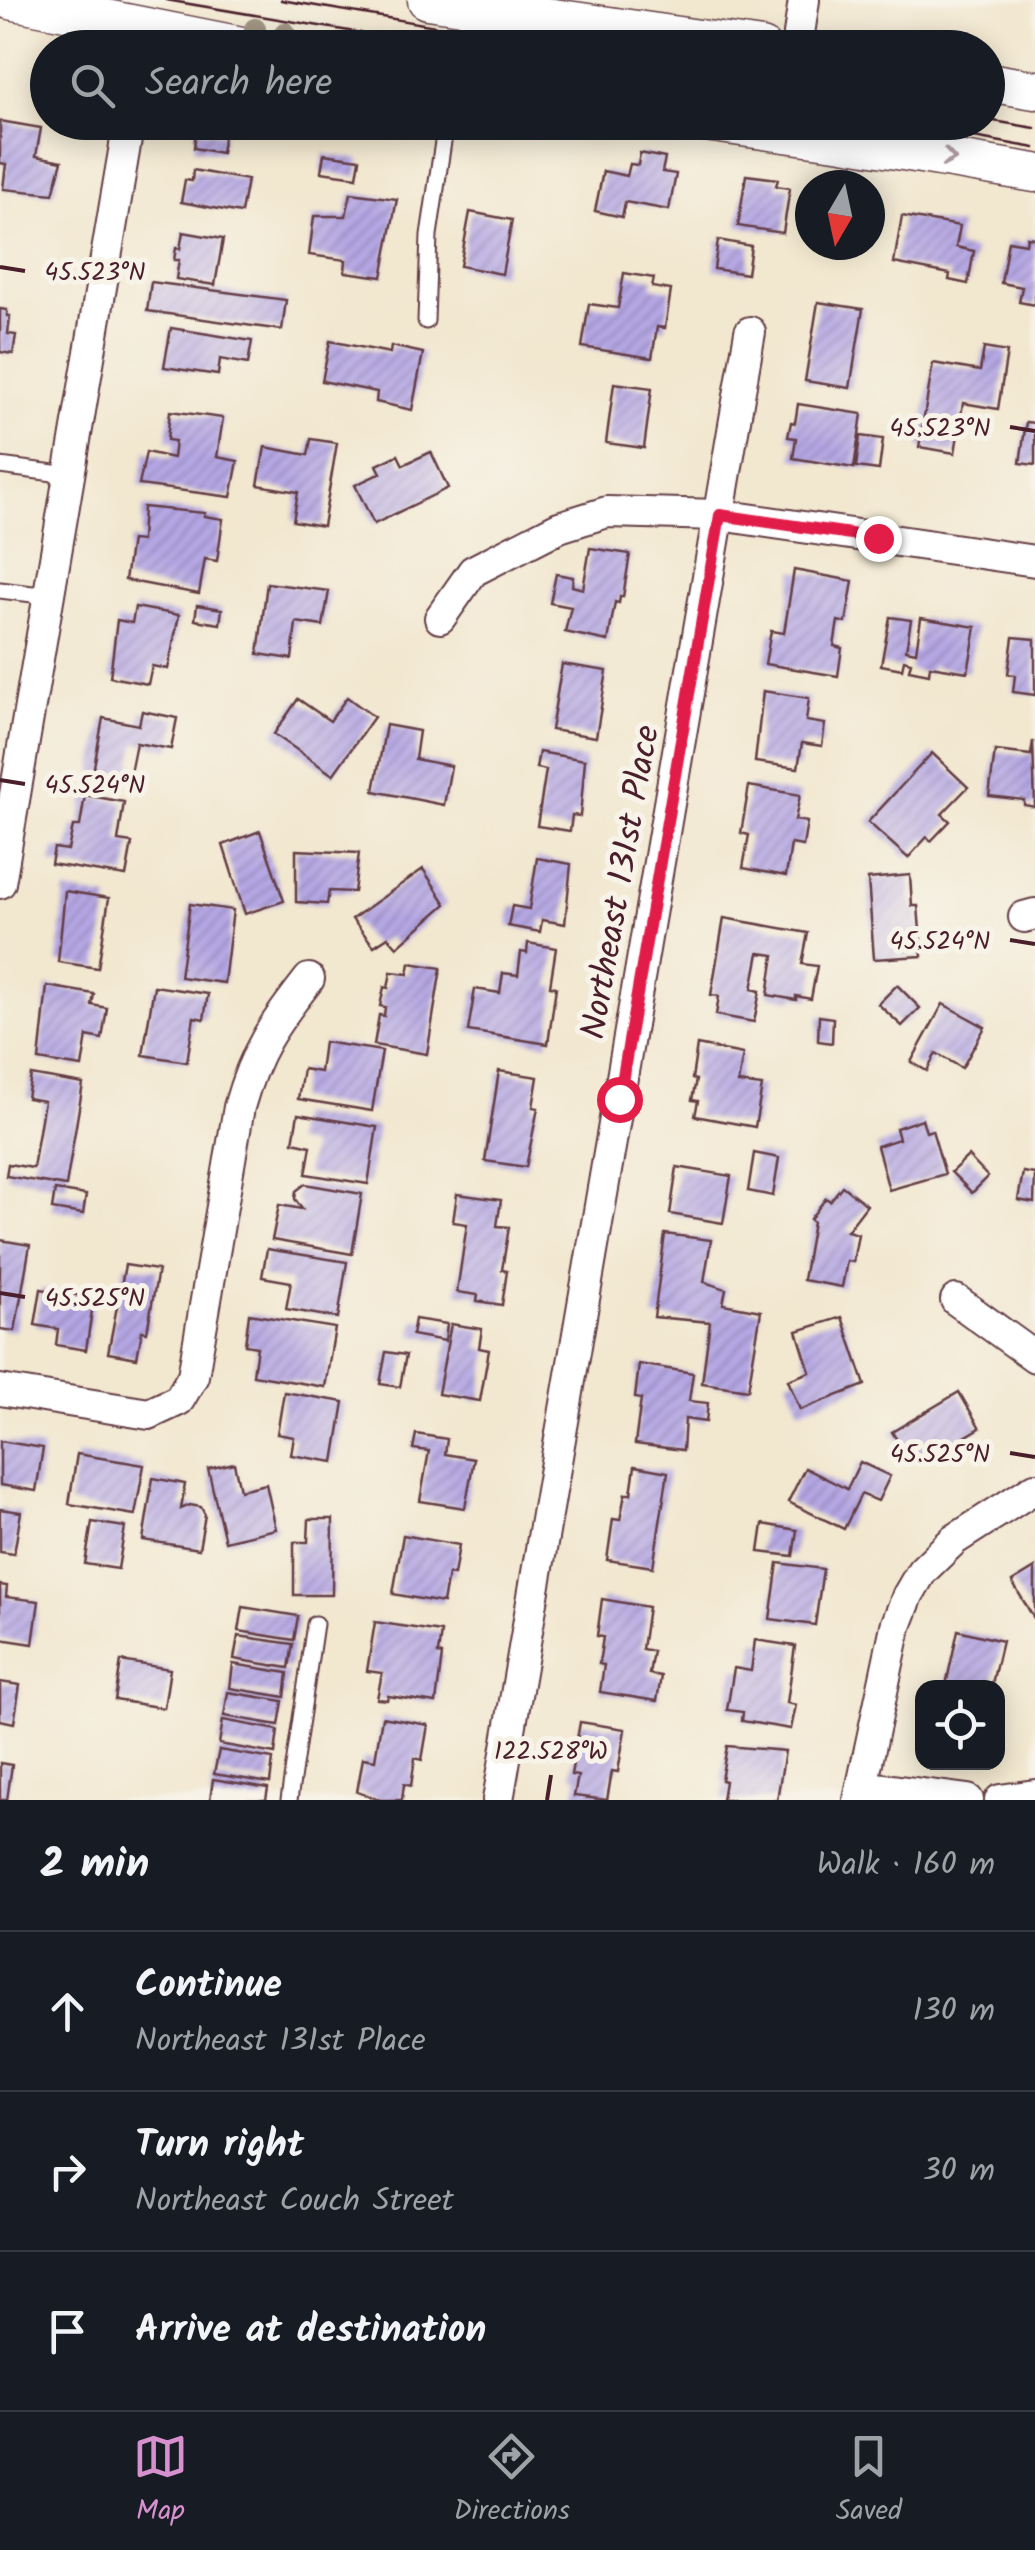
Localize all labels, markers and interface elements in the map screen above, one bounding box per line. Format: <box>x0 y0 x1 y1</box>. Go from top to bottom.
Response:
search box <box>30 30 1005 140</box>
text: Search here <box>145 55 332 115</box>
icon: search <box>65 58 120 113</box>
one-way arrow <box>941 147 958 168</box>
north arrow <box>795 170 885 260</box>
text: 45.523°N <box>45 253 145 293</box>
text: 45.523°N <box>890 409 990 449</box>
route end <box>856 516 902 562</box>
street label: Northeast 131st Place <box>567 721 677 1044</box>
text: 45.524°N <box>45 766 145 806</box>
text: 45.524°N <box>890 922 990 962</box>
route start <box>597 1077 643 1123</box>
text: 45.525°N <box>45 1279 145 1319</box>
text: 45.525°N <box>890 1435 990 1475</box>
map controls <box>915 1680 1005 1770</box>
button: locate <box>915 1680 1005 1770</box>
text: 122.528°W <box>494 1732 608 1772</box>
text: 2 min <box>40 1832 149 1899</box>
text: Walk · 160 m <box>817 1840 995 1891</box>
text: Continue <box>135 1956 282 2016</box>
icon: ahead <box>40 1984 95 2039</box>
text: 130 m <box>912 1986 995 2037</box>
text: Northeast 131st Place <box>135 2016 426 2067</box>
text: Turn right <box>135 2116 304 2176</box>
icon: right <box>40 2144 95 2199</box>
text: 30 m <box>922 2146 995 2197</box>
text: Northeast Couch Street <box>135 2176 454 2227</box>
text: Arrive at destination <box>135 2301 486 2361</box>
icon: arrive <box>40 2304 95 2359</box>
tab: Map <box>133 2429 188 2534</box>
tab: Directions <box>454 2429 570 2534</box>
tab: Saved <box>836 2429 902 2534</box>

